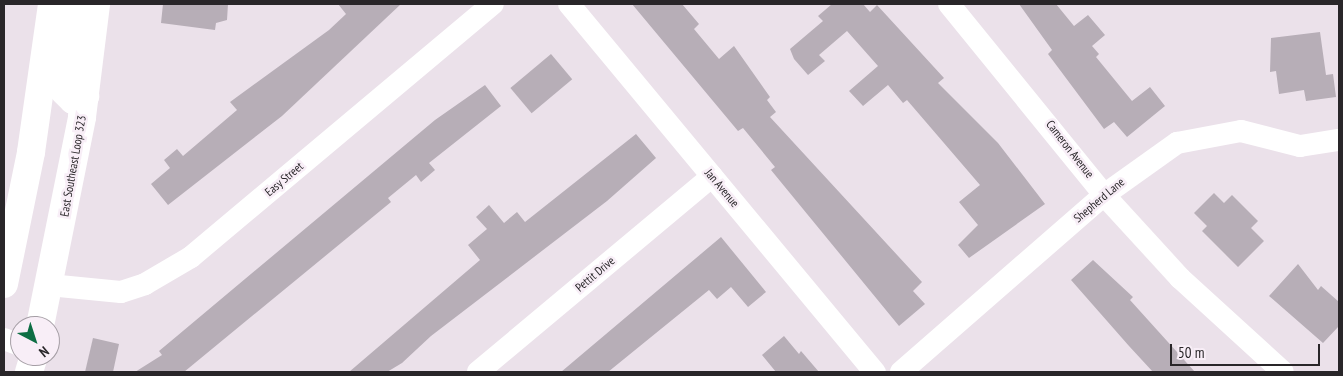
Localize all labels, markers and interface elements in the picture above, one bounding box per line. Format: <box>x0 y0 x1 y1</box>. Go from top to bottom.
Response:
street label: East Southeast Loop 323 <box>57 114 89 218</box>
street label: Cameron Avenue <box>1043 117 1097 181</box>
street label: Easy Street <box>262 159 306 199</box>
street label: Jan Avenue <box>702 166 742 210</box>
street label: Shepherd Lane <box>1071 175 1127 225</box>
street label: Pettit Drive <box>572 253 618 295</box>
north arrow <box>10 316 60 366</box>
scale bar <box>1173 334 1323 366</box>
text: N <box>35 342 53 361</box>
text: 50 m <box>1178 343 1204 362</box>

